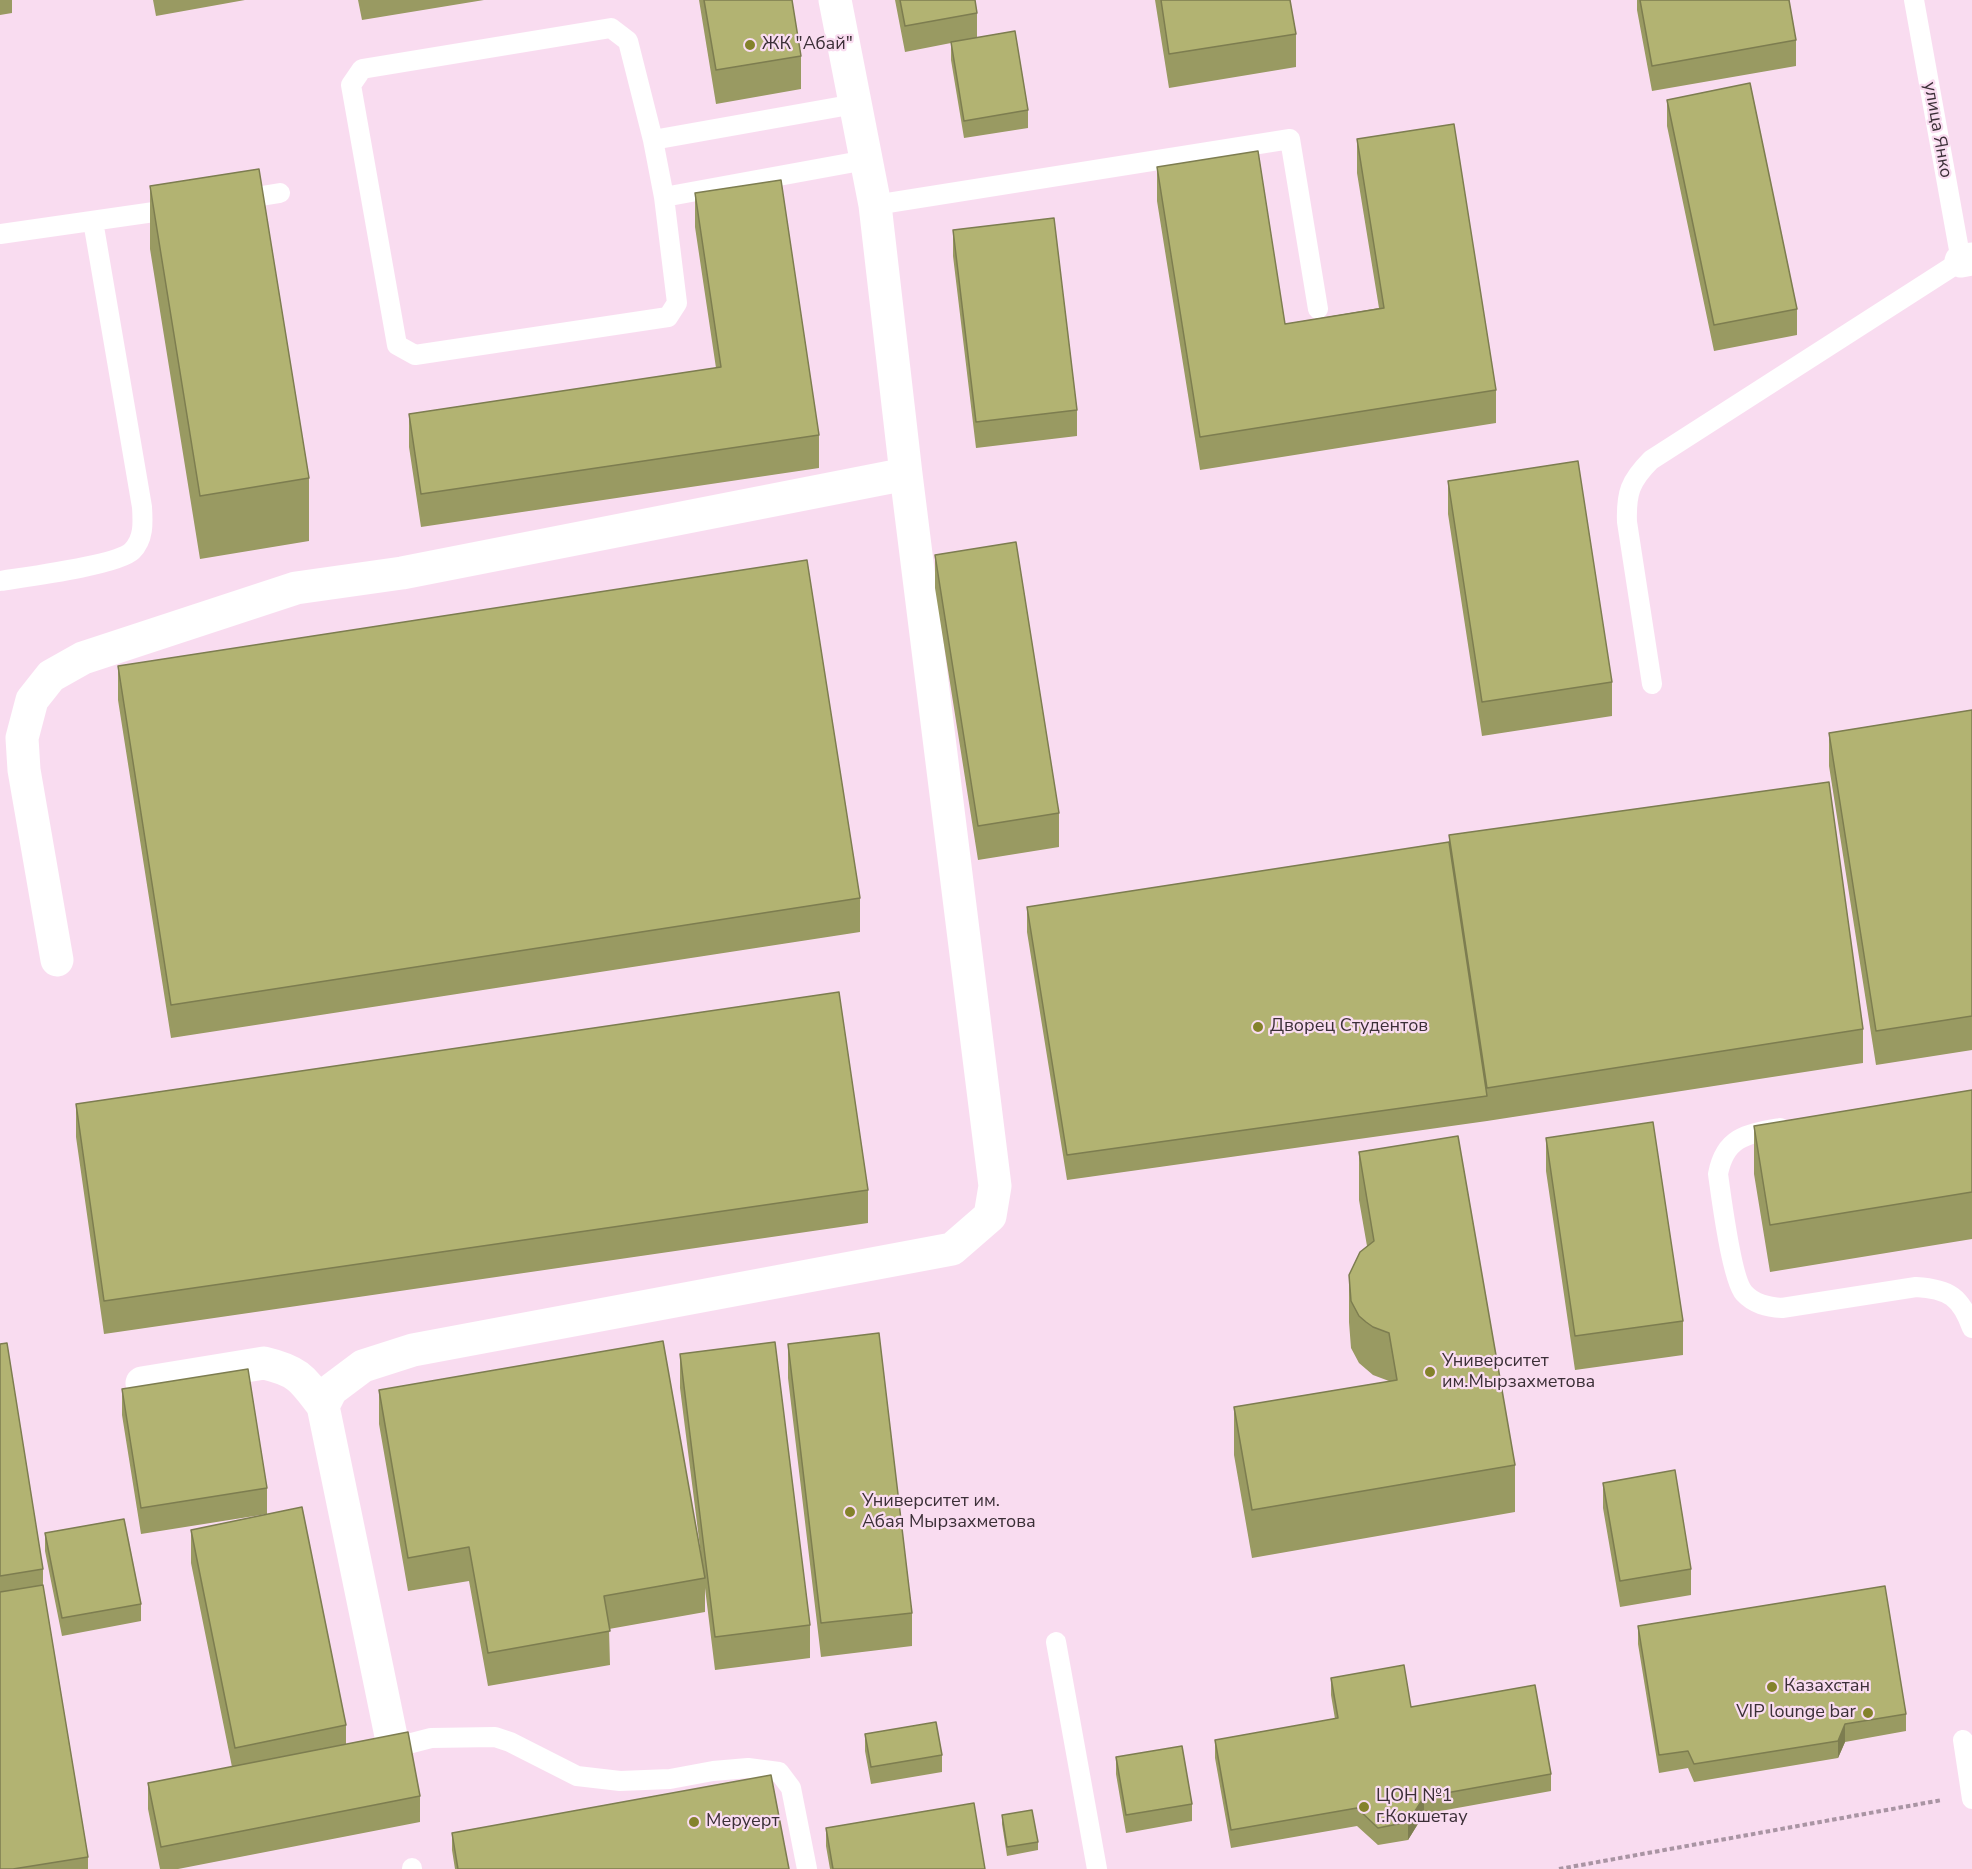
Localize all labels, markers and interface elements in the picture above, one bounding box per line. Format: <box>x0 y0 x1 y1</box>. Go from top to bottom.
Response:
place label: ЖК "Абай" <box>762 34 853 56</box>
marker: ЖК "Абай" <box>743 38 757 52</box>
street label: улица Янко <box>1918 80 1956 180</box>
place label: Дворец Студентов <box>1270 1016 1428 1038</box>
marker: Дворец Студентов <box>1251 1020 1265 1034</box>
place label: Университет им.Мырзахметова <box>1442 1351 1595 1394</box>
marker: Университет им.Мырзахметова <box>1423 1365 1437 1379</box>
place label: Университет им. Абая Мырзахметова <box>862 1491 1036 1534</box>
marker: Университет им. Абая Мырзахметова <box>843 1505 857 1519</box>
place label: Казахстан <box>1784 1676 1870 1698</box>
marker: Казахстан <box>1765 1680 1779 1694</box>
place label: VIP lounge bar <box>1736 1702 1856 1724</box>
marker: VIP lounge bar <box>1861 1706 1875 1720</box>
place label: ЦОН №1 г.Кокшетау <box>1376 1786 1468 1828</box>
marker: ЦОН №1 г.Кокшетау <box>1357 1800 1371 1814</box>
place label: Меруерт <box>706 1811 779 1833</box>
marker: Меруерт <box>687 1815 701 1829</box>

